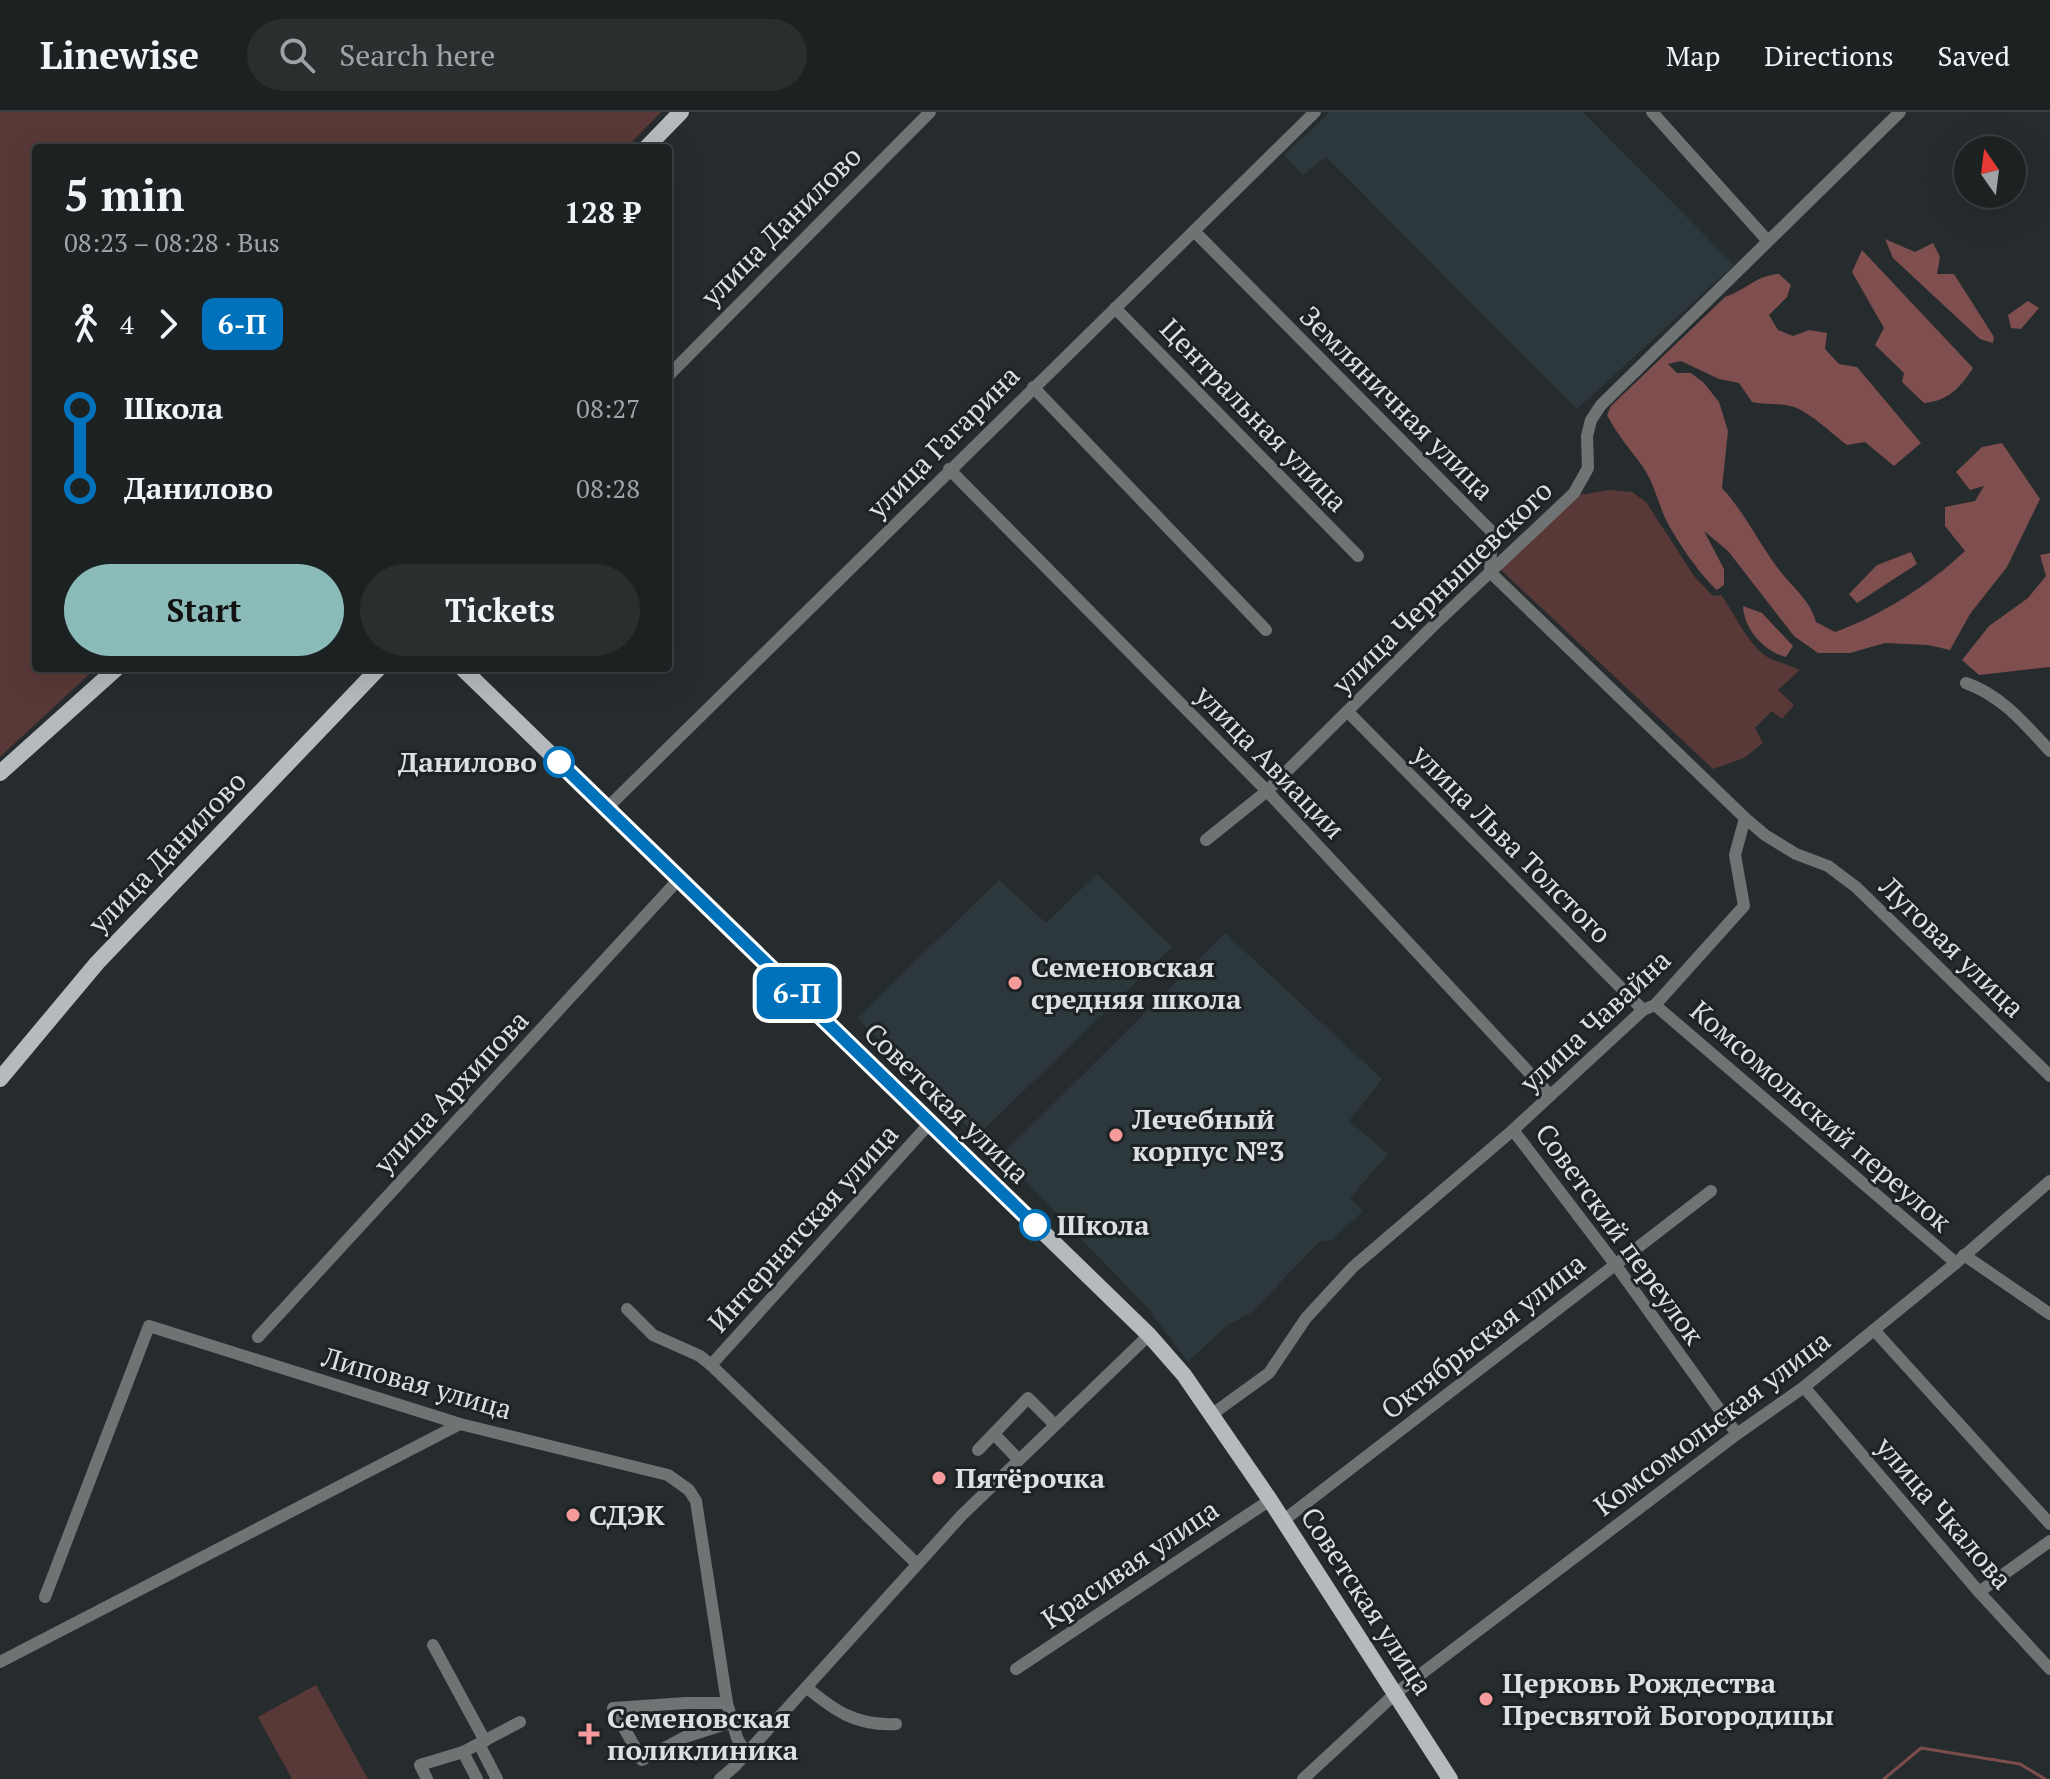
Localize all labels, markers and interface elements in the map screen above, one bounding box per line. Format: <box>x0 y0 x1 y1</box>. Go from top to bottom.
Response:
search box <box>247 19 807 91</box>
text: Linewise <box>40 30 199 80</box>
icon: search <box>275 33 319 77</box>
text: Search here <box>339 35 495 75</box>
text: Map <box>1666 37 1720 74</box>
text: Directions <box>1764 37 1894 74</box>
text: Saved <box>1938 37 2010 74</box>
north arrow <box>1954 136 2026 208</box>
map controls <box>1954 136 2026 208</box>
street label: улица Данилово <box>692 137 869 315</box>
text: 5 min <box>64 165 184 224</box>
text: 128 ₽ <box>564 192 640 232</box>
text: 08:23 – 08:28 · Bus <box>64 225 280 259</box>
street label: Земляничная улица <box>1292 298 1502 508</box>
icon: walk <box>64 302 108 346</box>
icon: forward <box>146 302 190 346</box>
text: 6-П <box>218 305 267 342</box>
text: 4 <box>120 307 134 341</box>
street label: Центральная улица <box>1152 310 1356 519</box>
street label: улица Гагарина <box>857 357 1027 527</box>
text: Школа <box>124 388 223 428</box>
text: 08:27 <box>576 391 640 425</box>
text: Данилово <box>124 468 273 508</box>
text: 08:28 <box>576 471 640 505</box>
street label: улица Чернышевского <box>1323 472 1560 702</box>
button: Start <box>64 564 344 656</box>
button: Tickets <box>360 564 640 656</box>
street label: улица Авиации <box>1187 676 1353 846</box>
street label: улица Льва Толстого <box>1404 735 1620 951</box>
place label: Данилово <box>398 743 537 780</box>
marker: Данилово <box>544 747 574 777</box>
street label: улица Данилово <box>79 762 254 942</box>
street label: Луговая улица <box>1871 867 2033 1025</box>
street label: улица Чавайна <box>1511 941 1678 1101</box>
place label: Семеновская средняя школа <box>1031 948 1242 1017</box>
line badge: 6-П <box>751 967 843 1019</box>
text: 6-П <box>773 974 821 1011</box>
marker: Семеновская средняя школа <box>1006 974 1024 992</box>
street label: Комсомольский переулок <box>1683 992 1960 1240</box>
street label: улица Архипова <box>364 1002 536 1182</box>
street label: Советская улица <box>857 1014 1038 1191</box>
place label: Лечебный корпус №3 <box>1131 1100 1285 1169</box>
street label: Интернатская улица <box>699 1116 906 1340</box>
street label: Советский переулок <box>1528 1116 1714 1352</box>
marker: Лечебный корпус №3 <box>1107 1126 1125 1144</box>
place label: Школа <box>1057 1206 1150 1243</box>
marker: Школа <box>1020 1210 1050 1240</box>
street label: Октябрьская улица <box>1373 1244 1593 1427</box>
street label: Комсомольская улица <box>1586 1322 1837 1524</box>
street label: Липовая улица <box>317 1337 516 1427</box>
street label: улица Чкалова <box>1867 1428 2021 1597</box>
place label: Пятёрочка <box>955 1459 1105 1496</box>
marker: Пятёрочка <box>930 1469 948 1487</box>
street label: Красивая улица <box>1034 1491 1225 1637</box>
place label: СДЭК <box>589 1496 665 1533</box>
street label: Советская улица <box>1293 1500 1442 1702</box>
marker: СДЭК <box>564 1506 582 1524</box>
place label: Церковь Рождества Пресвятой Богородицы <box>1502 1664 1834 1733</box>
marker: Церковь Рождества Пресвятой Богородицы <box>1477 1690 1495 1708</box>
place label: Семеновская поликлиника <box>607 1699 799 1768</box>
marker: Семеновская поликлиника <box>578 1723 600 1745</box>

